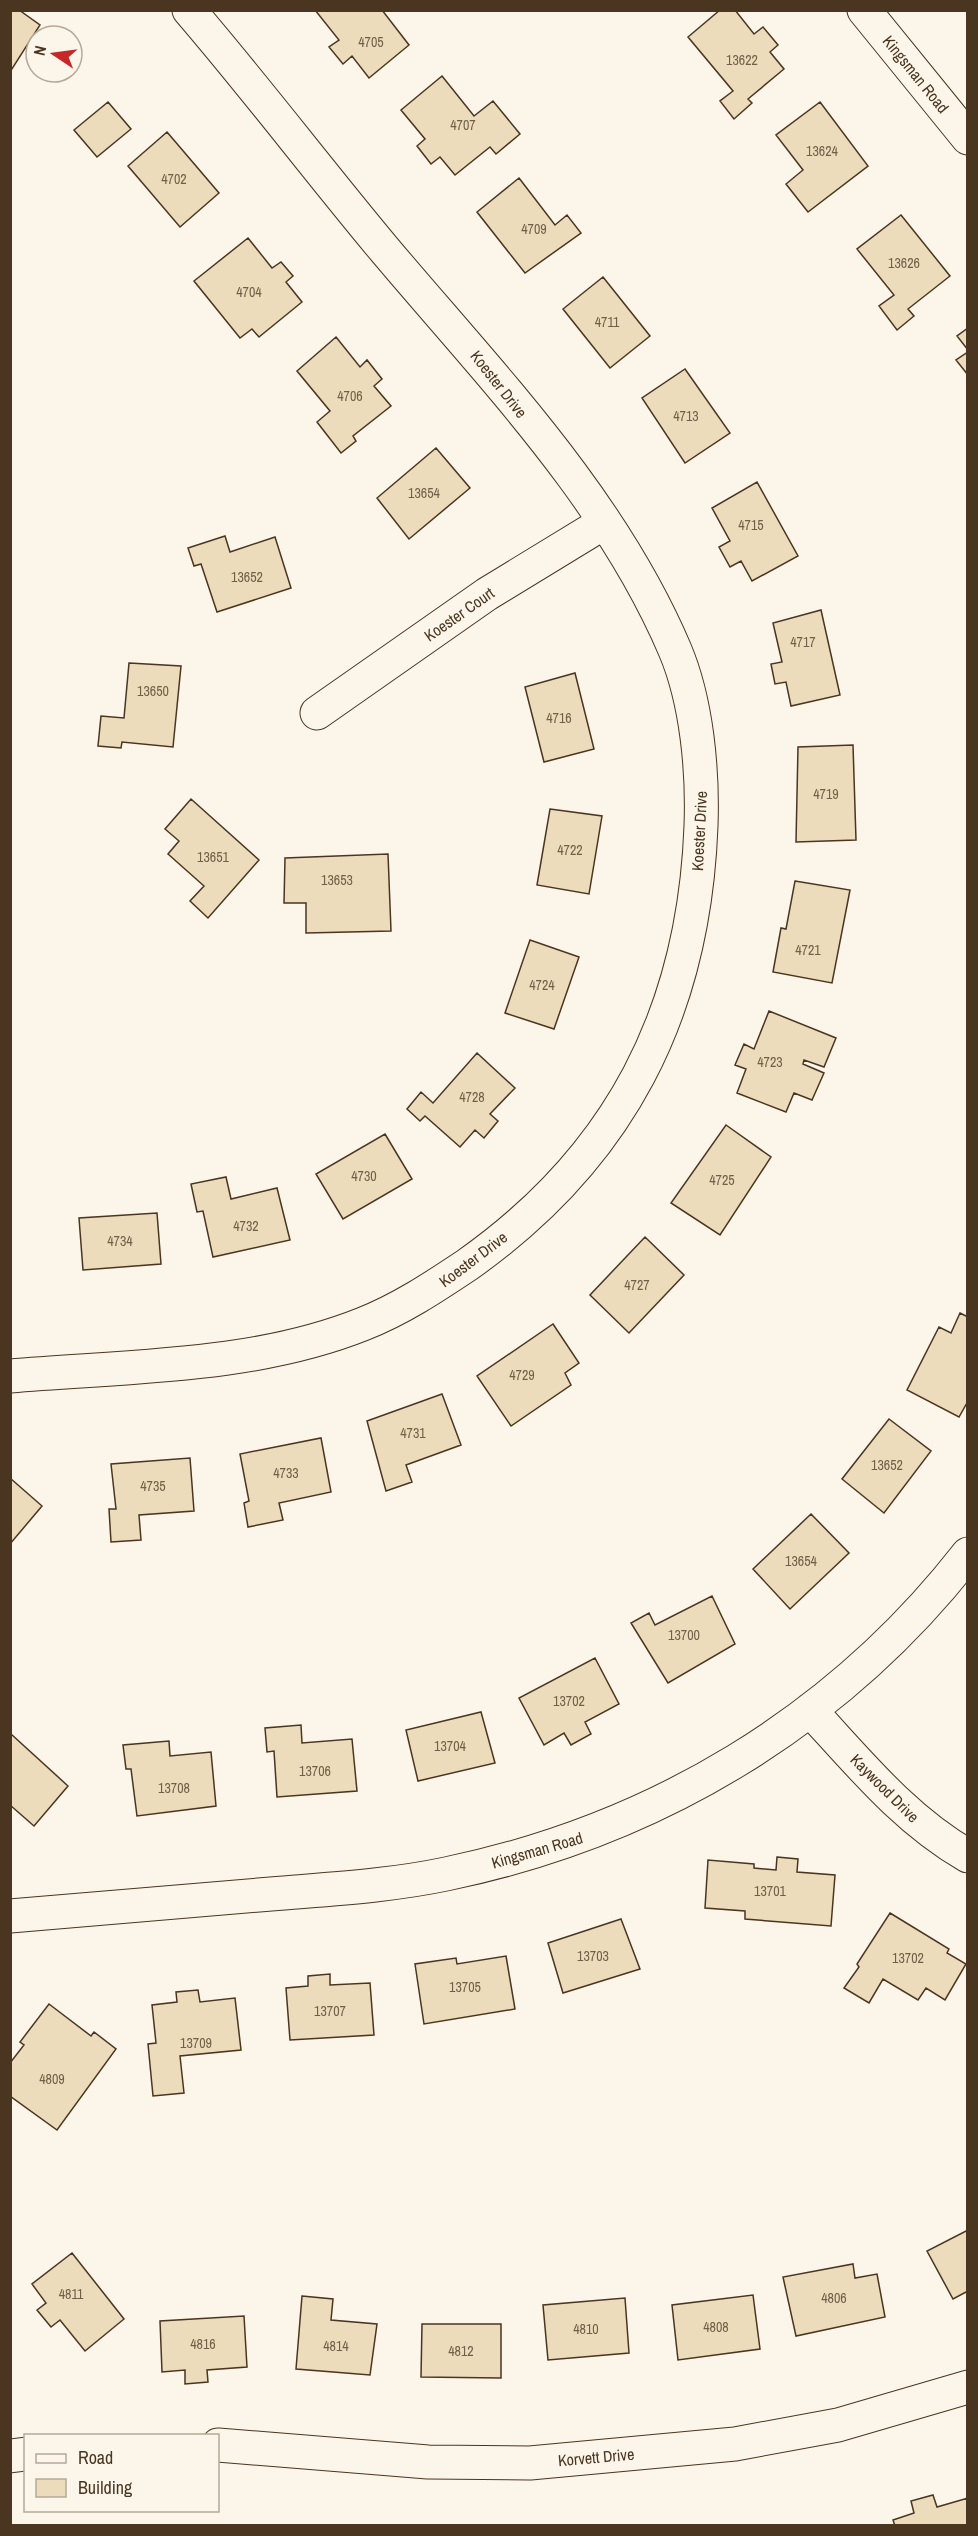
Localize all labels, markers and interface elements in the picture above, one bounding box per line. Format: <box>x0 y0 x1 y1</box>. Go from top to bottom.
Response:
north arrow <box>24 24 84 84</box>
street label: Kingsman Road <box>878 31 954 117</box>
house number: 4705 <box>358 33 384 51</box>
text: N <box>28 44 51 58</box>
house number: 13622 <box>726 51 758 69</box>
house number: 4707 <box>450 116 476 134</box>
house number: 13624 <box>806 142 839 160</box>
house number: 4702 <box>161 170 187 188</box>
house number: 4709 <box>521 220 547 238</box>
house number: 13626 <box>888 254 920 272</box>
house number: 4704 <box>236 283 262 301</box>
house number: 4711 <box>595 313 620 331</box>
street label: Koester Drive <box>466 346 532 422</box>
house number: 4706 <box>337 387 363 405</box>
house number: 4713 <box>673 407 699 425</box>
house number: 13654 <box>408 484 441 502</box>
house number: 4715 <box>738 516 764 534</box>
house number: 13652 <box>231 568 263 586</box>
street label: Koester Court <box>420 582 499 646</box>
house number: 4717 <box>790 633 816 651</box>
house number: 13650 <box>137 682 169 700</box>
house number: 4716 <box>546 709 572 727</box>
house number: 4719 <box>813 785 839 803</box>
street label: Koester Drive <box>686 790 712 872</box>
house number: 4722 <box>557 841 583 859</box>
house number: 13651 <box>197 848 230 866</box>
house number: 13653 <box>321 871 353 889</box>
house number: 4721 <box>795 941 821 959</box>
house number: 4724 <box>529 976 555 994</box>
house number: 4723 <box>757 1053 783 1071</box>
house number: 4728 <box>459 1088 485 1106</box>
house number: 4730 <box>351 1167 377 1185</box>
house number: 4725 <box>709 1171 735 1189</box>
house number: 4732 <box>233 1217 259 1235</box>
street label: Koester Drive <box>434 1226 512 1292</box>
house number: 4734 <box>107 1232 133 1250</box>
house number: 4727 <box>624 1276 650 1294</box>
house number: 4729 <box>509 1366 535 1384</box>
house number: 4731 <box>400 1424 426 1442</box>
house number: 13652 <box>871 1456 903 1474</box>
house number: 4733 <box>273 1464 299 1482</box>
house number: 4735 <box>140 1477 166 1495</box>
house number: 13654 <box>785 1552 818 1570</box>
house number: 13700 <box>668 1626 700 1644</box>
house number: 13702 <box>553 1692 585 1710</box>
house number: 13704 <box>434 1737 467 1755</box>
street label: Kaywood Drive <box>846 1749 924 1827</box>
house number: 13706 <box>299 1762 331 1780</box>
house number: 13708 <box>158 1779 190 1797</box>
street label: Kingsman Road <box>489 1826 585 1874</box>
house number: 13701 <box>754 1882 787 1900</box>
house number: 13703 <box>577 1947 609 1965</box>
house number: 13702 <box>892 1949 924 1967</box>
house number: 13705 <box>449 1978 481 1996</box>
house number: 13707 <box>314 2002 346 2020</box>
house number: 13709 <box>180 2034 212 2052</box>
house number: 4809 <box>39 2070 65 2088</box>
house number: 4811 <box>59 2285 84 2303</box>
house number: 4806 <box>821 2289 847 2307</box>
house number: 4808 <box>703 2318 729 2336</box>
house number: 4810 <box>573 2320 599 2338</box>
house number: 4816 <box>190 2335 216 2353</box>
house number: 4814 <box>323 2337 349 2355</box>
house number: 4812 <box>448 2342 474 2360</box>
legend <box>24 2434 219 2512</box>
street label: Korvett Drive <box>557 2443 635 2471</box>
text: Road <box>78 2445 113 2470</box>
text: Building <box>78 2475 133 2500</box>

